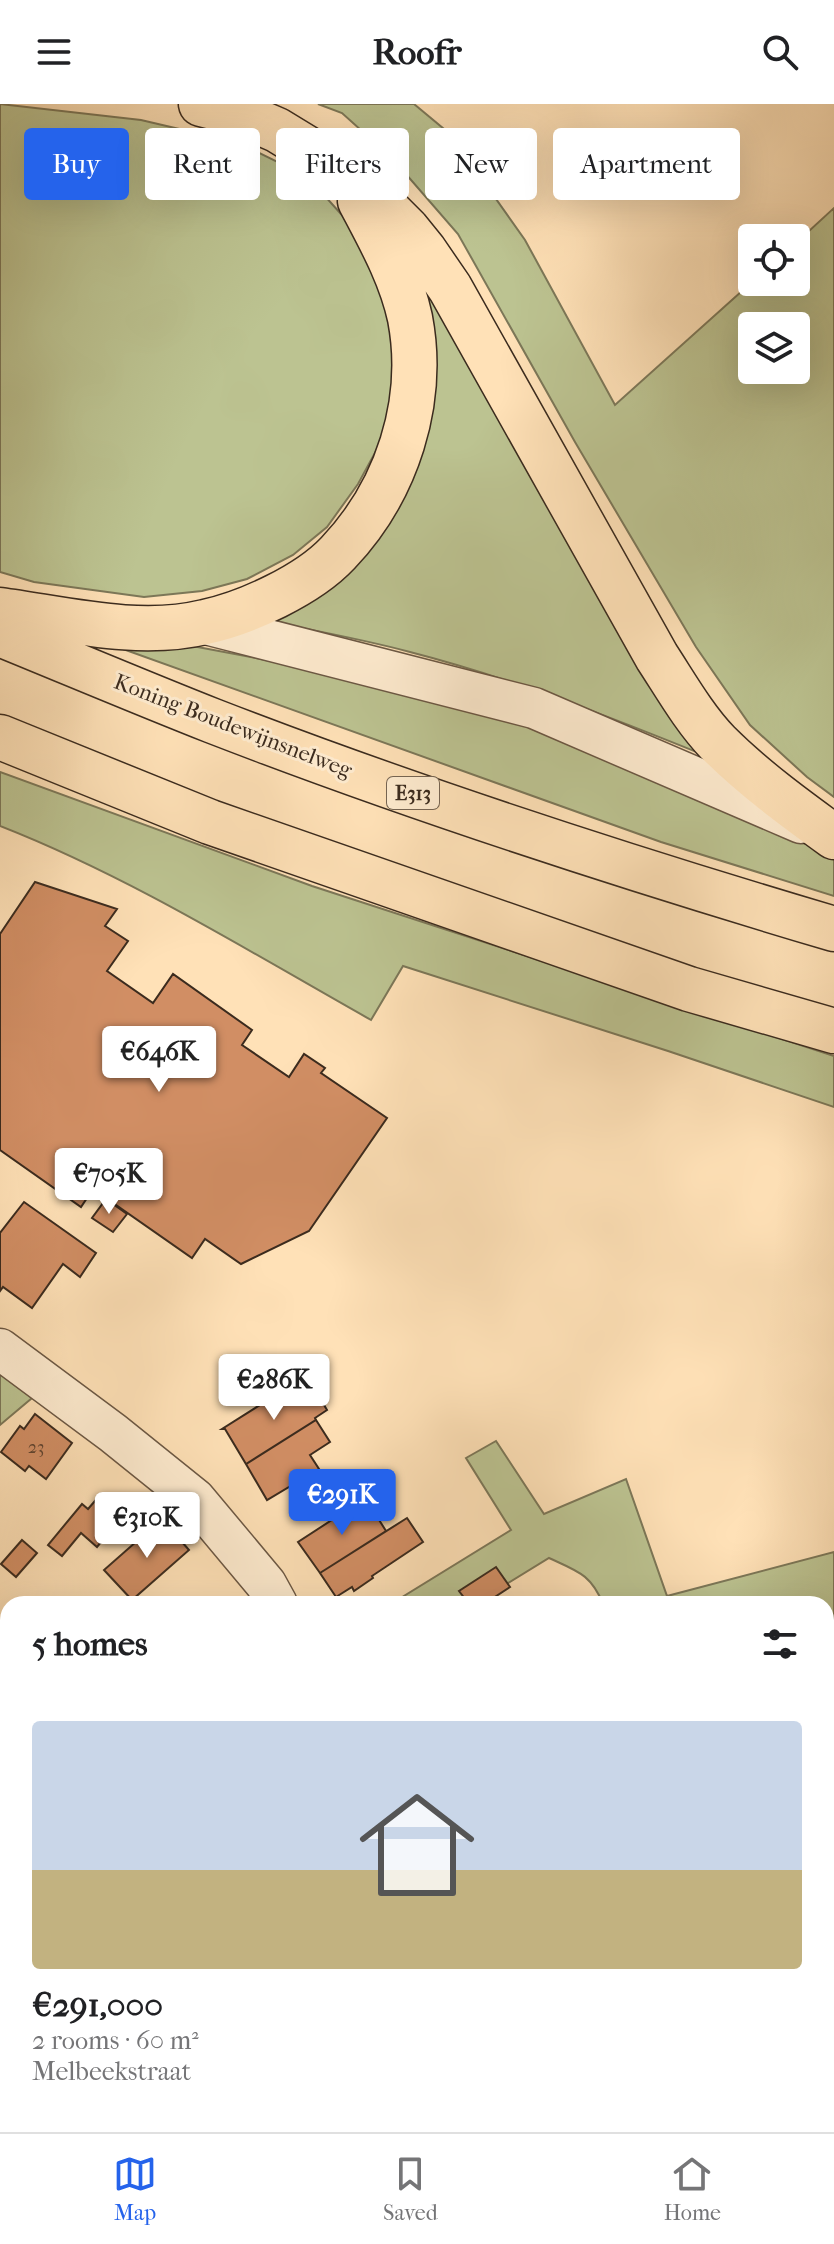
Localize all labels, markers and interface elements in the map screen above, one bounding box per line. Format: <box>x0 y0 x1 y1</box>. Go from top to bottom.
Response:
icon: menu <box>32 30 76 74</box>
icon: search <box>758 30 802 74</box>
text: Roofr <box>372 31 462 73</box>
chip: Buy <box>24 128 129 200</box>
chip: Rent <box>145 128 260 200</box>
chip: Filters <box>276 128 409 200</box>
chip: New <box>425 128 537 200</box>
chip: Apartment <box>553 128 740 200</box>
map controls <box>738 224 810 384</box>
button: locate <box>738 224 810 296</box>
button: layers <box>738 312 810 384</box>
street label: Koning Boudewijnsnelweg <box>110 669 356 783</box>
road number: E313 <box>387 777 439 809</box>
pin: €646K <box>103 1026 215 1094</box>
text: €646K <box>120 1036 198 1067</box>
pin: €705K <box>53 1148 165 1216</box>
text: €705K <box>73 1158 145 1189</box>
pin: €286K <box>218 1354 330 1422</box>
text: €286K <box>237 1364 311 1395</box>
house number: 23 <box>28 1437 44 1458</box>
pin: €291K <box>286 1469 398 1537</box>
text: €291K <box>307 1479 377 1510</box>
pin: €310K <box>91 1492 203 1560</box>
text: €310K <box>113 1502 181 1533</box>
icon: filters <box>758 1622 802 1666</box>
text: 5 homes <box>32 1624 147 1664</box>
icon: home <box>345 1773 489 1917</box>
text: €291,000 <box>32 1985 163 2025</box>
text: 2 rooms · 60 m² <box>32 2025 199 2056</box>
text: Melbeekstraat <box>32 2056 191 2087</box>
tab: Map <box>113 2152 157 2226</box>
tab: Saved <box>383 2152 438 2226</box>
tab: Home <box>664 2152 721 2226</box>

